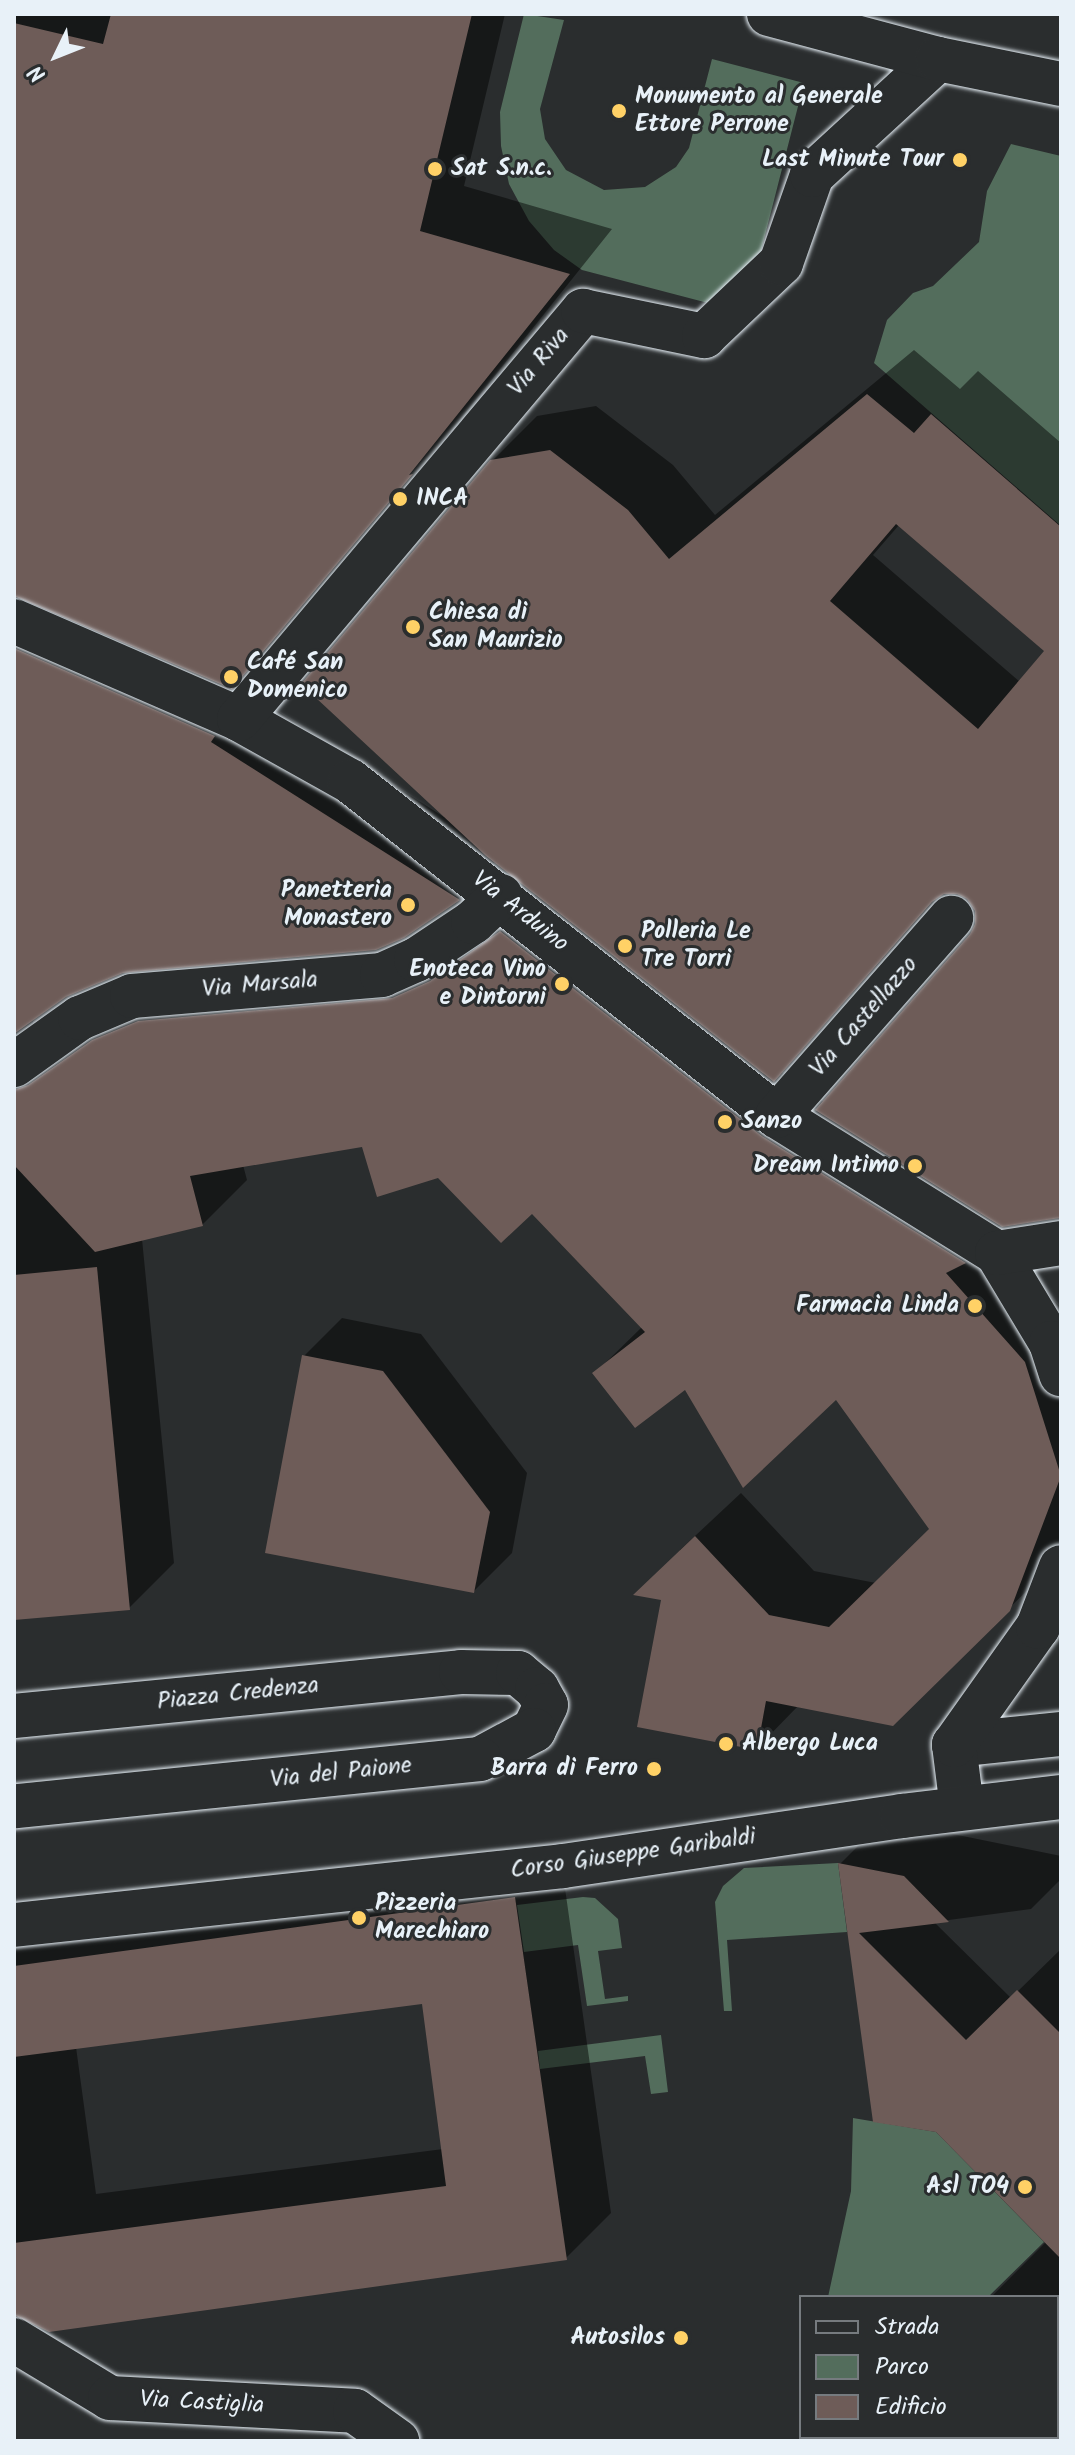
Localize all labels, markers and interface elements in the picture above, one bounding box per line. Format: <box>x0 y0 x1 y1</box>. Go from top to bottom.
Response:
north arrow <box>16 16 96 96</box>
text: N <box>21 56 56 90</box>
place label: Monumento al Generale Ettore Perrone <box>635 83 883 139</box>
marker: Monumento al Generale Ettore Perrone <box>610 102 628 120</box>
place label: Last Minute Tour <box>762 146 944 174</box>
marker: Last Minute Tour <box>951 151 969 169</box>
place label: Sat S.n.c. <box>451 155 552 183</box>
marker: Sat S.n.c. <box>426 160 444 178</box>
street label: Via Riva <box>502 322 576 402</box>
place label: INCA <box>416 485 468 513</box>
marker: INCA <box>391 490 409 508</box>
place label: Chiesa di San Maurizio <box>429 599 563 655</box>
marker: Chiesa di San Maurizio <box>404 618 422 636</box>
place label: Café San Domenico <box>247 649 348 705</box>
marker: Café San Domenico <box>222 668 240 686</box>
street label: Via Arduino <box>466 865 574 959</box>
place label: Panetteria Monastero <box>281 877 392 933</box>
marker: Panetteria Monastero <box>399 896 417 914</box>
place label: Polleria Le Tre Torri <box>641 918 751 974</box>
marker: Polleria Le Tre Torri <box>616 937 634 955</box>
street label: Via Castellazzo <box>804 951 924 1083</box>
place label: Enoteca Vino e Dintorni <box>410 956 546 1012</box>
street label: Via Marsala <box>201 966 319 1004</box>
marker: Enoteca Vino e Dintorni <box>553 975 571 993</box>
place label: Sanzo <box>741 1108 802 1136</box>
marker: Sanzo <box>716 1113 734 1131</box>
place label: Dream Intimo <box>753 1152 899 1180</box>
marker: Dream Intimo <box>906 1157 924 1175</box>
place label: Farmacia Linda <box>796 1292 959 1320</box>
marker: Farmacia Linda <box>966 1297 984 1315</box>
street label: Piazza Credenza <box>156 1671 320 1717</box>
place label: Albergo Luca <box>742 1730 878 1758</box>
marker: Albergo Luca <box>717 1735 735 1753</box>
street label: Via del Paione <box>269 1751 413 1795</box>
place label: Barra di Ferro <box>490 1755 638 1783</box>
marker: Barra di Ferro <box>645 1760 663 1778</box>
street label: Corso Giuseppe Garibaldi <box>509 1823 757 1885</box>
place label: Pizzeria Marechiaro <box>375 1890 489 1946</box>
marker: Pizzeria Marechiaro <box>350 1909 368 1927</box>
place label: Asl TO4 <box>926 2173 1009 2201</box>
marker: Asl TO4 <box>1016 2178 1034 2196</box>
legend <box>799 2295 1059 2439</box>
text: Strada <box>875 2308 939 2347</box>
place label: Autosilos <box>570 2324 665 2352</box>
marker: Autosilos <box>672 2329 690 2347</box>
text: Parco <box>875 2348 929 2387</box>
street label: Via Castiglia <box>139 2385 265 2421</box>
text: Edificio <box>875 2388 947 2427</box>

